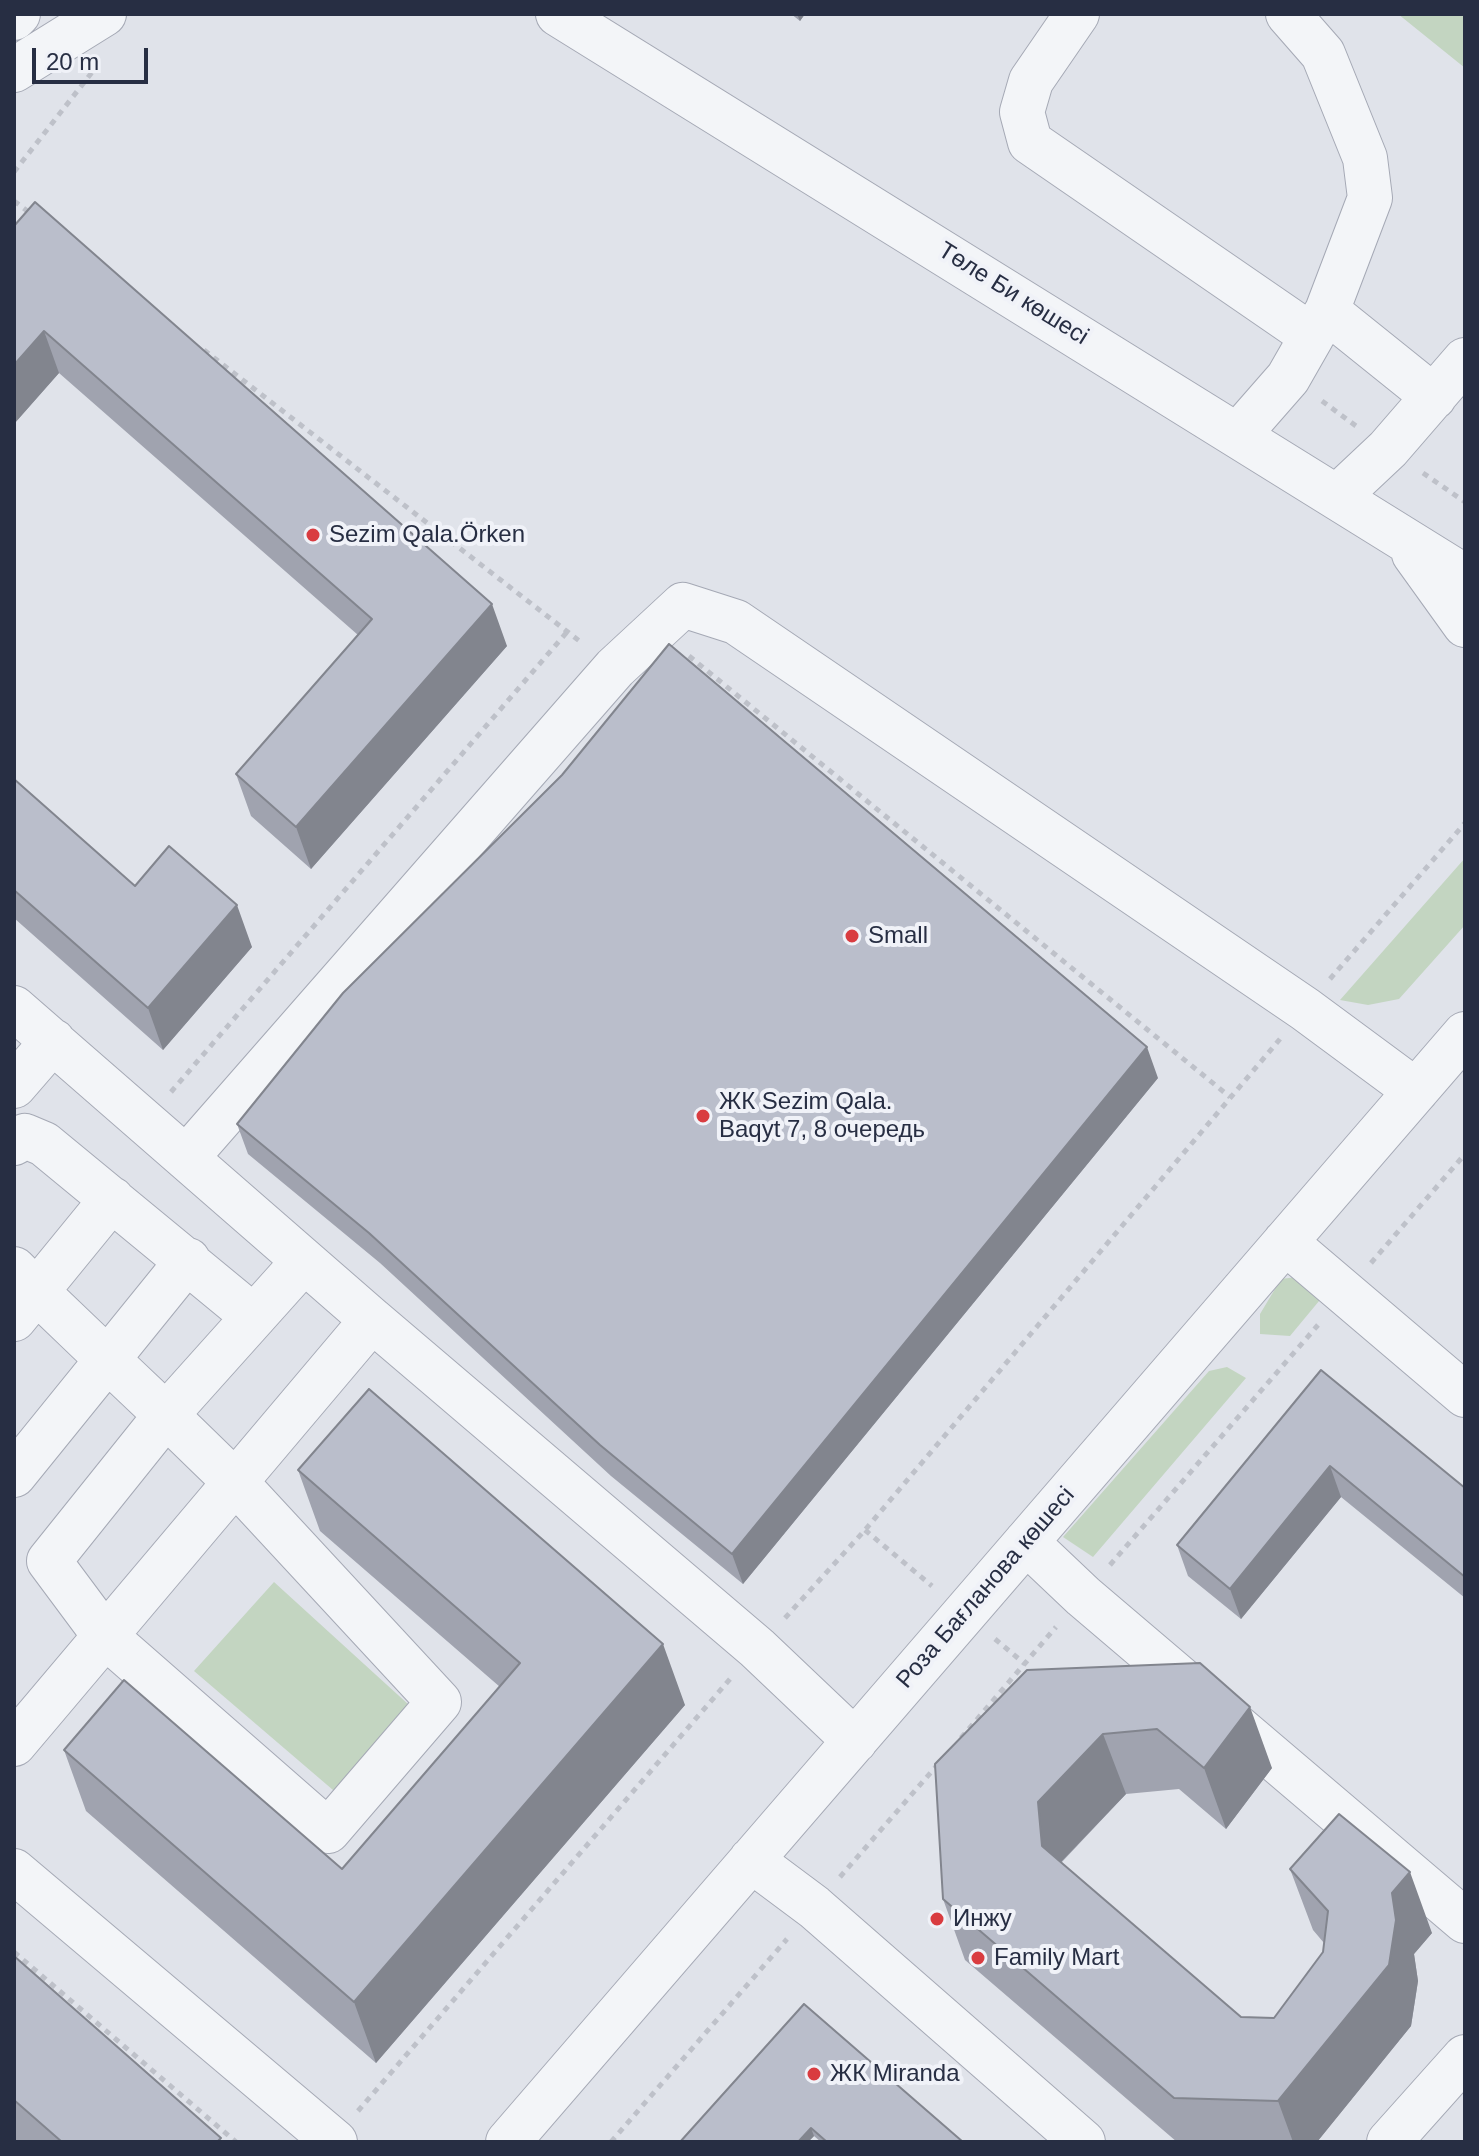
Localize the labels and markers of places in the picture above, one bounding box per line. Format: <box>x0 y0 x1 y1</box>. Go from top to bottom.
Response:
place label: Sezim Qala.Örken <box>329 521 525 549</box>
marker: Sezim Qala.Örken <box>304 526 322 544</box>
place label: Small <box>868 922 928 950</box>
marker: Small <box>843 927 861 945</box>
place label: ЖК Sezim Qala. Baqyt 7, 8 очередь <box>719 1088 925 1144</box>
marker: ЖК Sezim Qala. Baqyt 7, 8 очередь <box>694 1107 712 1125</box>
place label: Инжу <box>953 1905 1012 1933</box>
marker: Инжу <box>928 1910 946 1928</box>
place label: Family Mart <box>994 1944 1119 1972</box>
marker: Family Mart <box>969 1949 987 1967</box>
place label: ЖК Miranda <box>830 2060 960 2088</box>
marker: ЖК Miranda <box>805 2065 823 2083</box>

